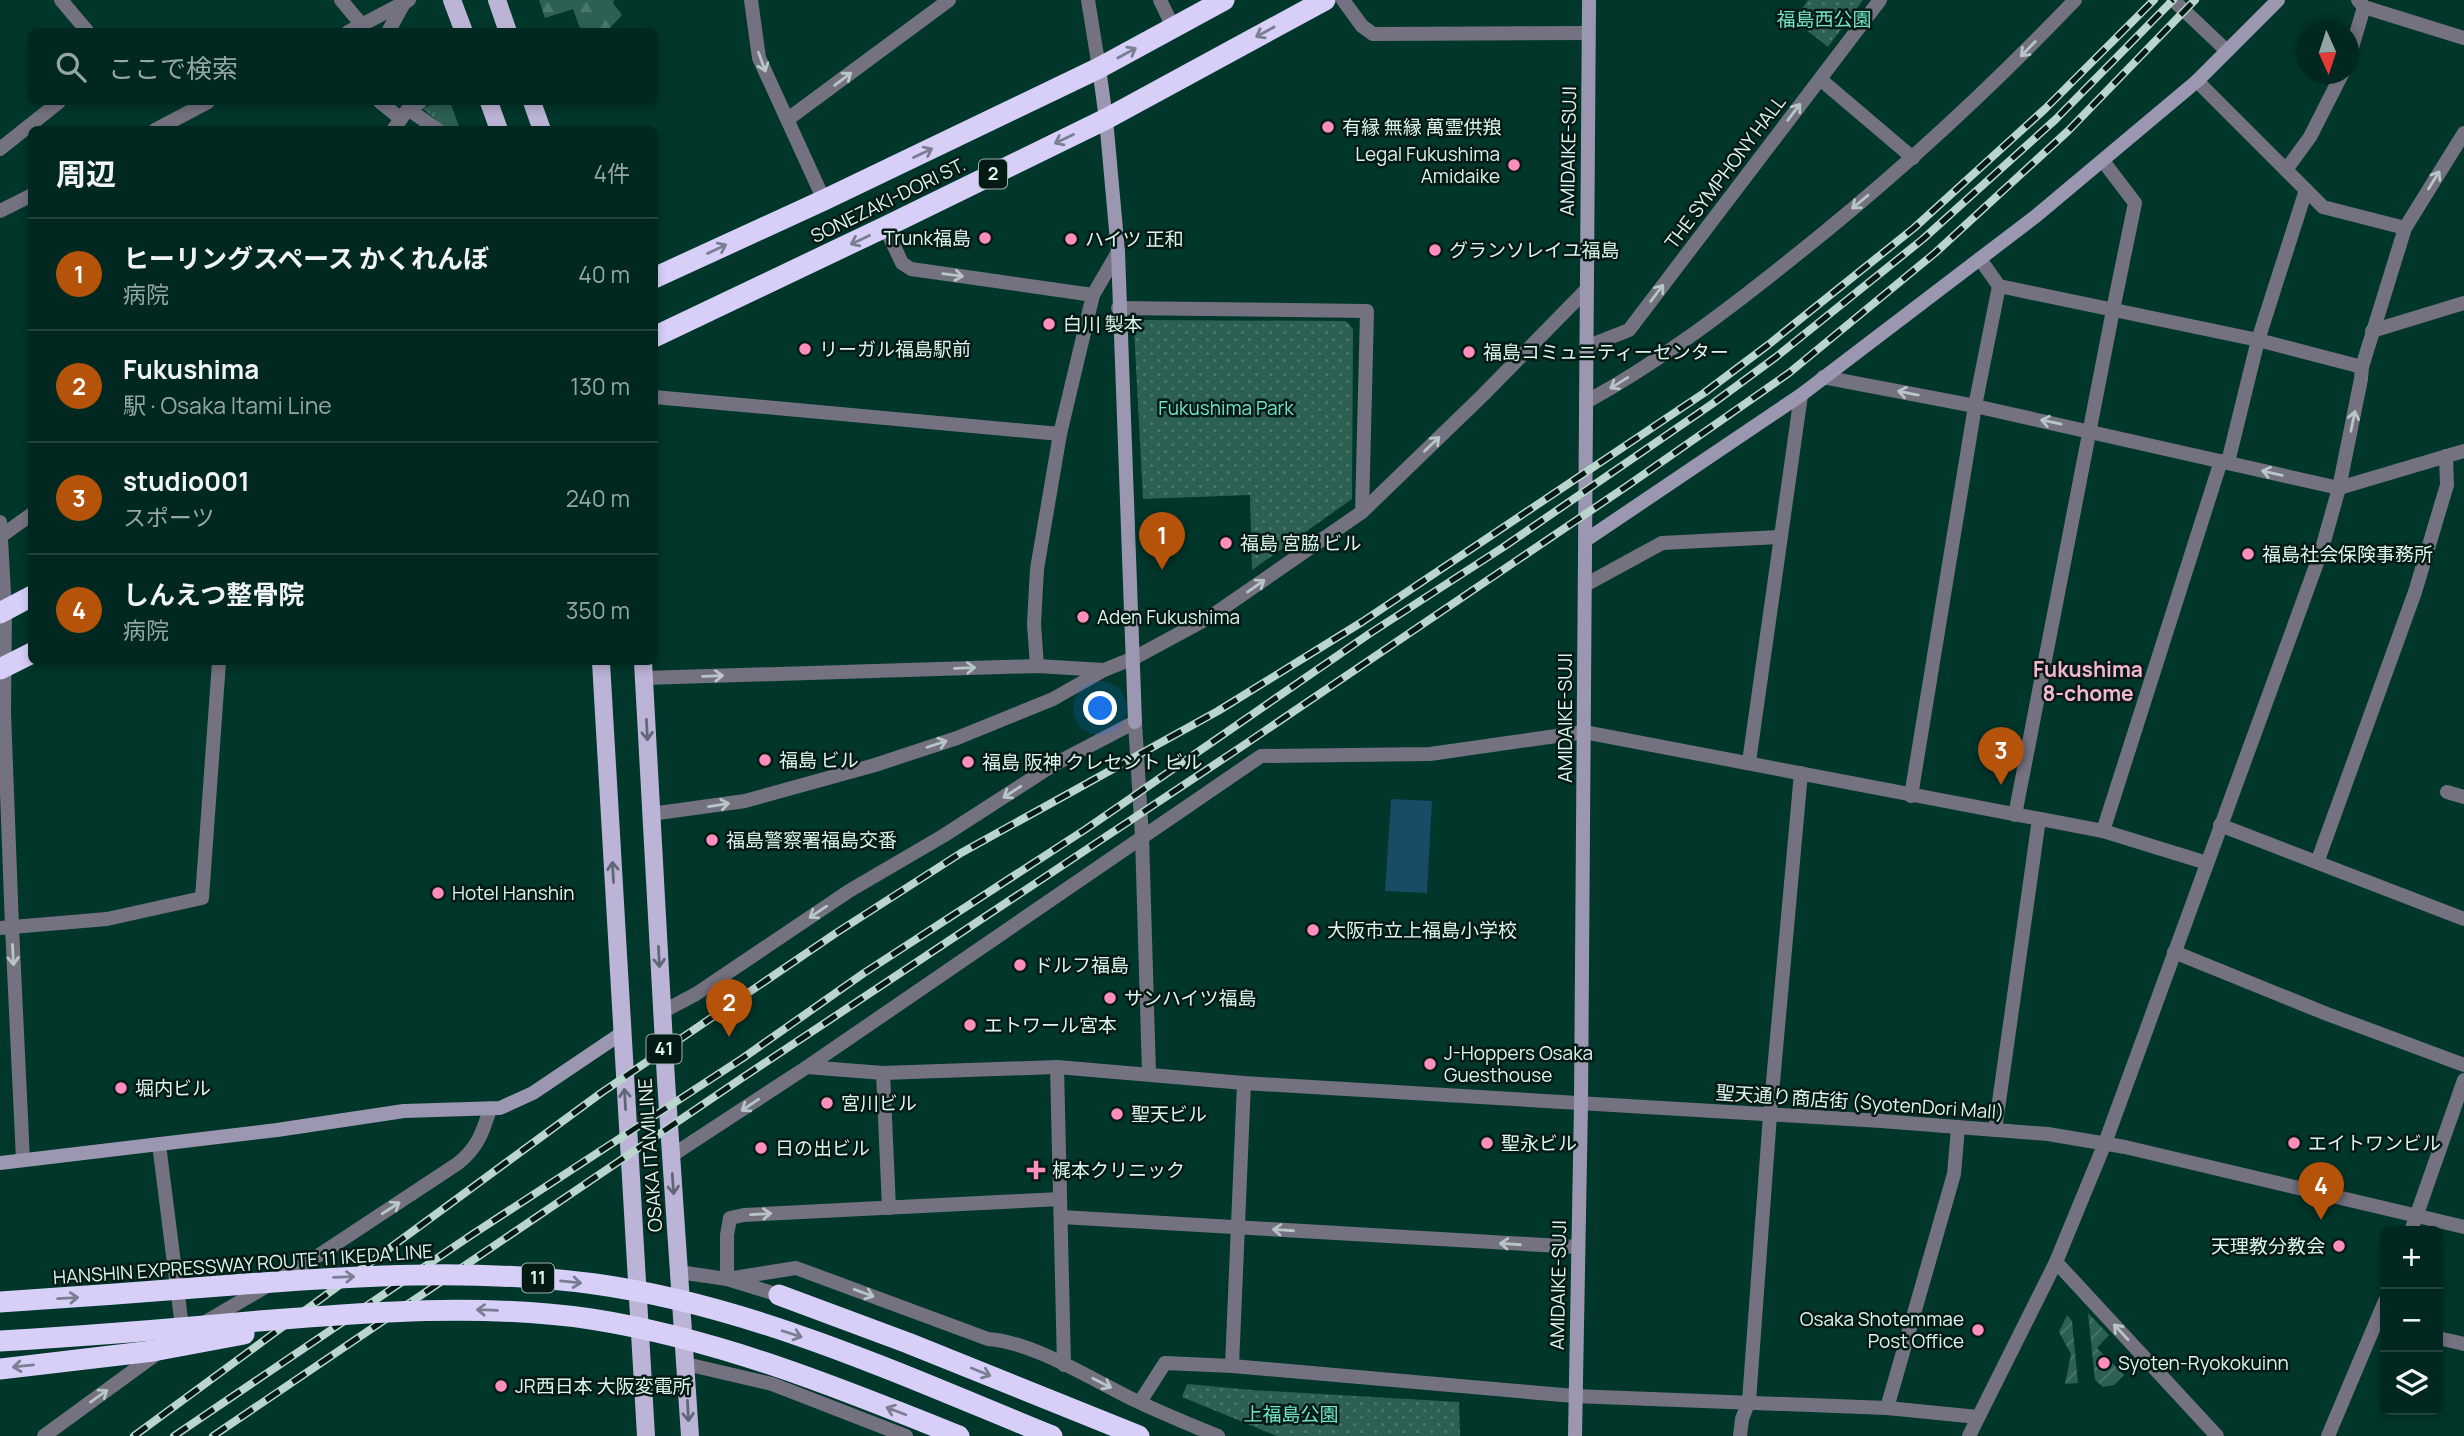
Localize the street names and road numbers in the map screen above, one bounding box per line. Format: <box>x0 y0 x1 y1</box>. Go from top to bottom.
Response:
street label: AMIDAIKE-SUJI <box>1554 86 1582 216</box>
street label: THE SYMPHONY HALL <box>1659 90 1792 254</box>
street label: SONEZAKI-DORI ST. <box>806 151 970 249</box>
road number: 2 <box>979 160 1007 188</box>
street label: AMIDAIKE-SUJI <box>1552 653 1578 783</box>
road number: 41 <box>646 1034 682 1064</box>
street label: OSAKA ITAMI LINE <box>632 1077 668 1233</box>
street label: 聖天通り商店街 (SyotenDori Mall) <box>1715 1079 2005 1125</box>
street label: AMIDAIKE-SUJI <box>1544 1220 1572 1350</box>
street label: HANSHIN EXPRESSWAY ROUTE 11 IKEDA LINE <box>52 1238 434 1290</box>
road number: 11 <box>522 1264 554 1293</box>

